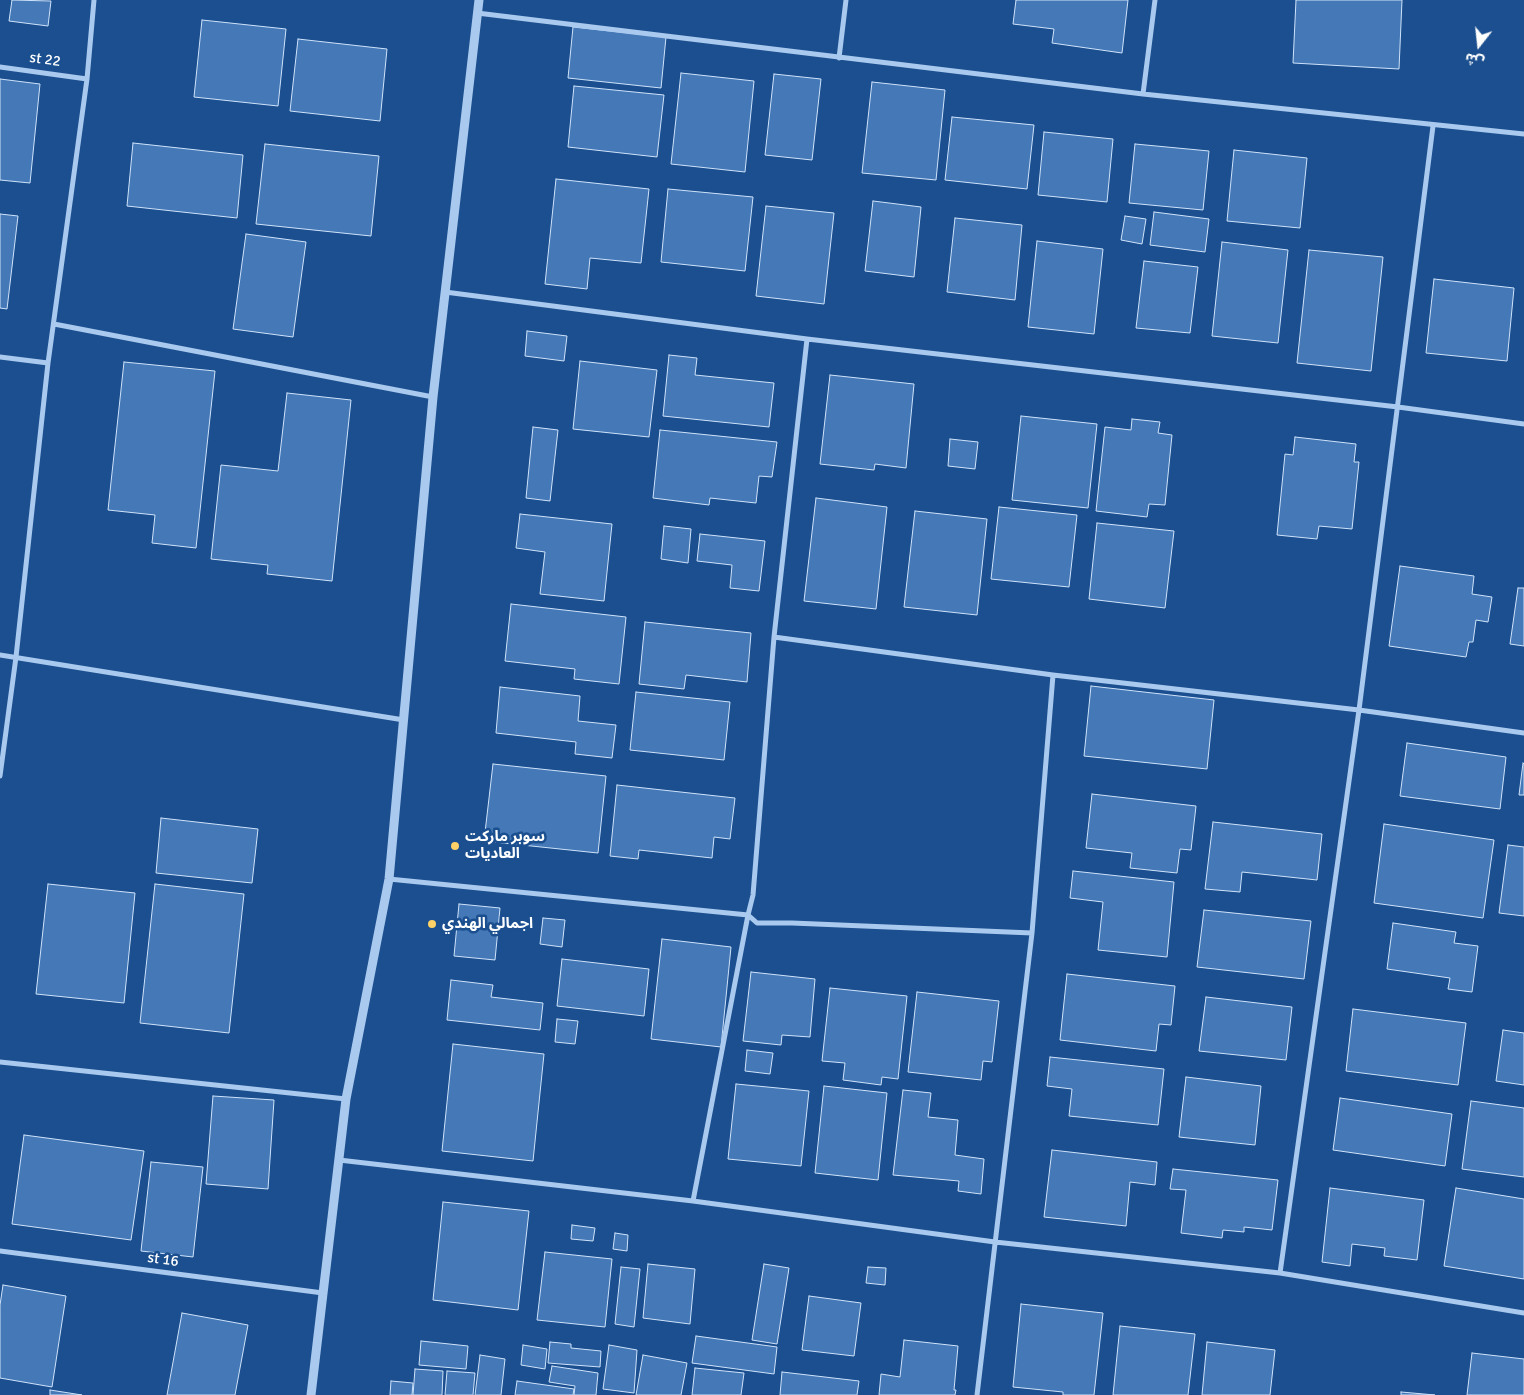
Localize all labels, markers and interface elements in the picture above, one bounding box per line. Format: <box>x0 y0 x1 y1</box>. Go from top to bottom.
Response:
north arrow <box>1454 20 1504 70</box>
street label: st 22 <box>28 49 62 71</box>
text: ش <box>1463 49 1486 71</box>
place label: سوبر ماركت العاديات <box>465 828 545 863</box>
marker: سوبر ماركت العاديات <box>449 840 461 852</box>
place label: اجمالي الهندي <box>442 915 533 933</box>
marker: اجمالي الهندي <box>426 918 438 930</box>
street label: st 16 <box>146 1249 180 1271</box>

